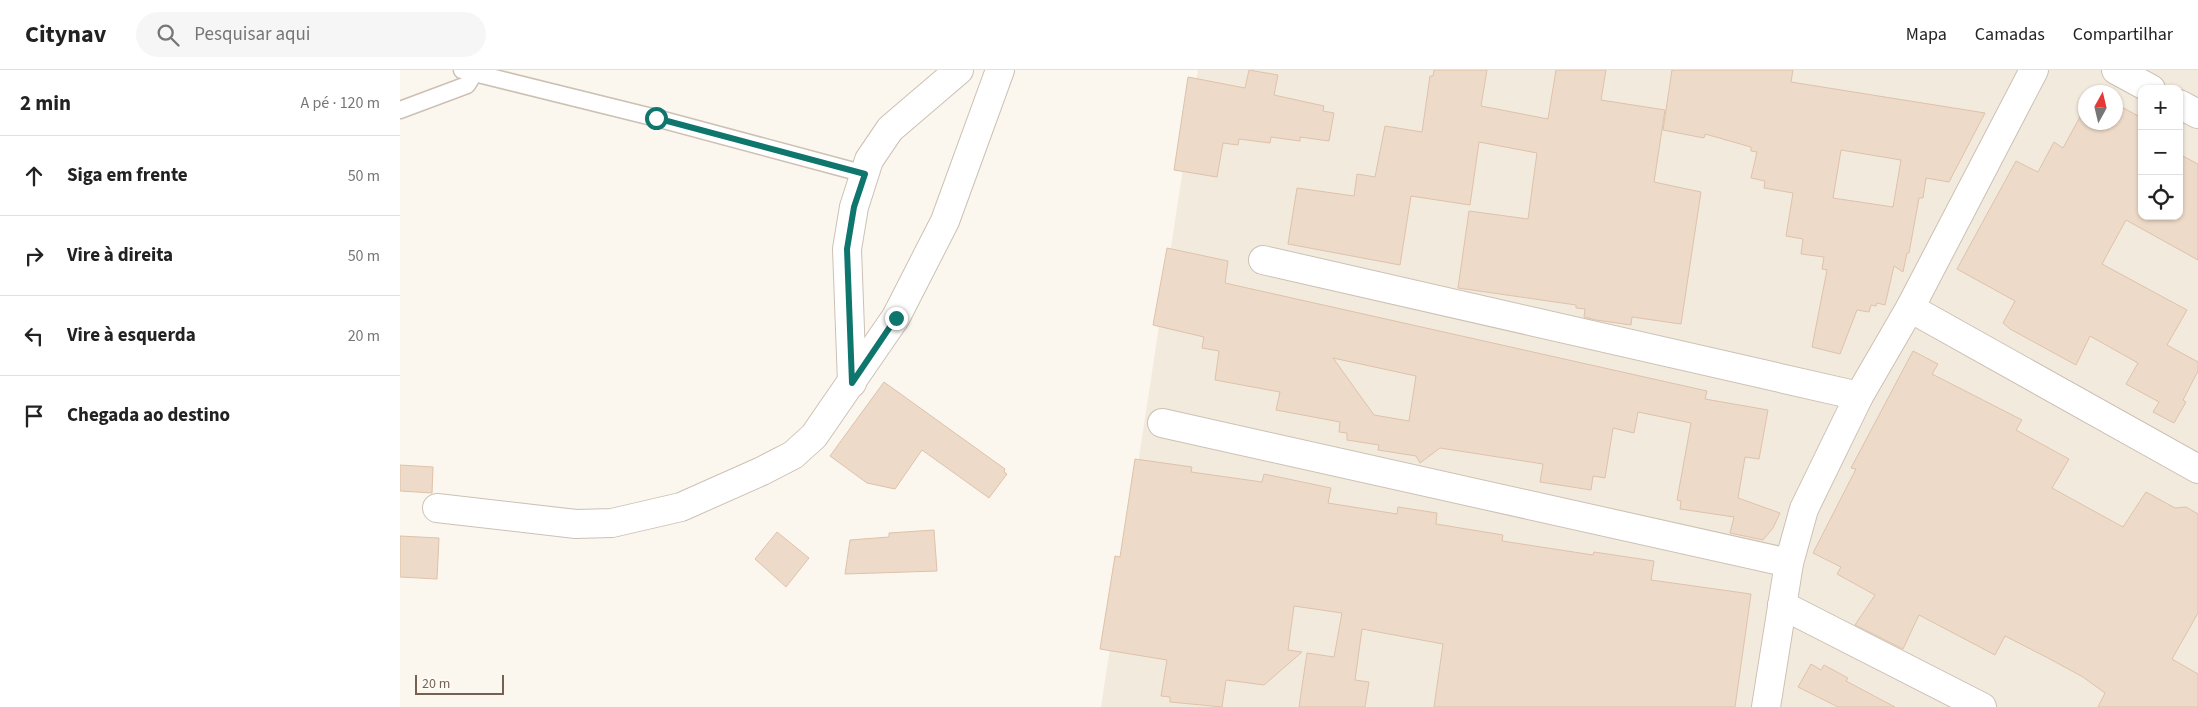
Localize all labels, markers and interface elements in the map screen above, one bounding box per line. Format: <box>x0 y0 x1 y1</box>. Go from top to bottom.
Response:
search box <box>136 12 486 57</box>
text: Citynav <box>25 17 106 52</box>
icon: search <box>154 21 182 49</box>
text: Pesquisar aqui <box>194 21 311 48</box>
text: Mapa <box>1906 22 1947 47</box>
text: Camadas <box>1975 22 2045 47</box>
text: Compartilhar <box>2073 22 2173 47</box>
north arrow <box>2078 85 2123 130</box>
map controls <box>2138 85 2183 220</box>
button: + <box>2138 85 2183 130</box>
text: 2 min <box>20 88 71 118</box>
text: A pé · 120 m <box>301 92 380 114</box>
route start <box>645 107 668 130</box>
button: − <box>2138 130 2183 175</box>
icon: ahead <box>20 162 48 190</box>
text: Siga em frente <box>67 162 188 189</box>
text: 50 m <box>348 165 380 187</box>
button: locate <box>2138 175 2183 220</box>
icon: right <box>20 242 48 270</box>
text: Vire à direita <box>67 242 173 269</box>
text: 50 m <box>348 245 380 267</box>
route end <box>885 307 908 330</box>
icon: left <box>20 322 48 350</box>
text: Vire à esquerda <box>67 322 196 349</box>
text: 20 m <box>348 325 380 347</box>
icon: arrive <box>20 402 48 430</box>
text: Chegada ao destino <box>67 402 230 429</box>
scale bar <box>415 672 504 695</box>
text: 20 m <box>422 674 450 694</box>

